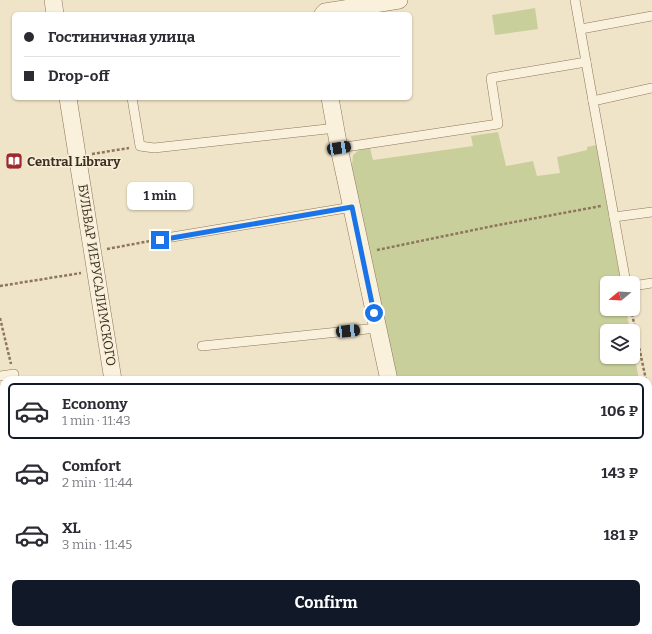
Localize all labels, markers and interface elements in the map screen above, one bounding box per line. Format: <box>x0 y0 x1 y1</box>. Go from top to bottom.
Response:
text: Гостиничная улица <box>48 28 195 46</box>
text: Drop-off <box>48 67 109 85</box>
car <box>326 140 352 156</box>
library icon: Central Library <box>4 151 24 171</box>
place label: Central Library <box>27 154 121 169</box>
callout: 1 min <box>127 182 193 210</box>
street label: БУЛЬВАР ИЕРУСАЛИМСКОГО <box>75 183 119 367</box>
text: 1 min <box>144 188 176 203</box>
route end <box>151 231 169 249</box>
north arrow <box>600 276 640 316</box>
map controls <box>600 276 640 364</box>
route start <box>365 304 383 322</box>
car <box>335 324 361 338</box>
button: layers <box>600 324 640 364</box>
icon: car <box>14 393 50 429</box>
text: Economy <box>62 395 128 413</box>
text: 106 ₽ <box>601 402 638 420</box>
text: 1 min · 11:43 <box>62 413 131 428</box>
icon: car <box>14 455 50 491</box>
text: Comfort <box>62 457 121 475</box>
text: 143 ₽ <box>601 464 638 482</box>
text: 2 min · 11:44 <box>62 475 133 490</box>
icon: car <box>14 517 50 553</box>
text: XL <box>62 519 81 537</box>
text: 181 ₽ <box>603 526 638 544</box>
text: 3 min · 11:45 <box>62 537 132 552</box>
button: Confirm <box>12 580 640 626</box>

